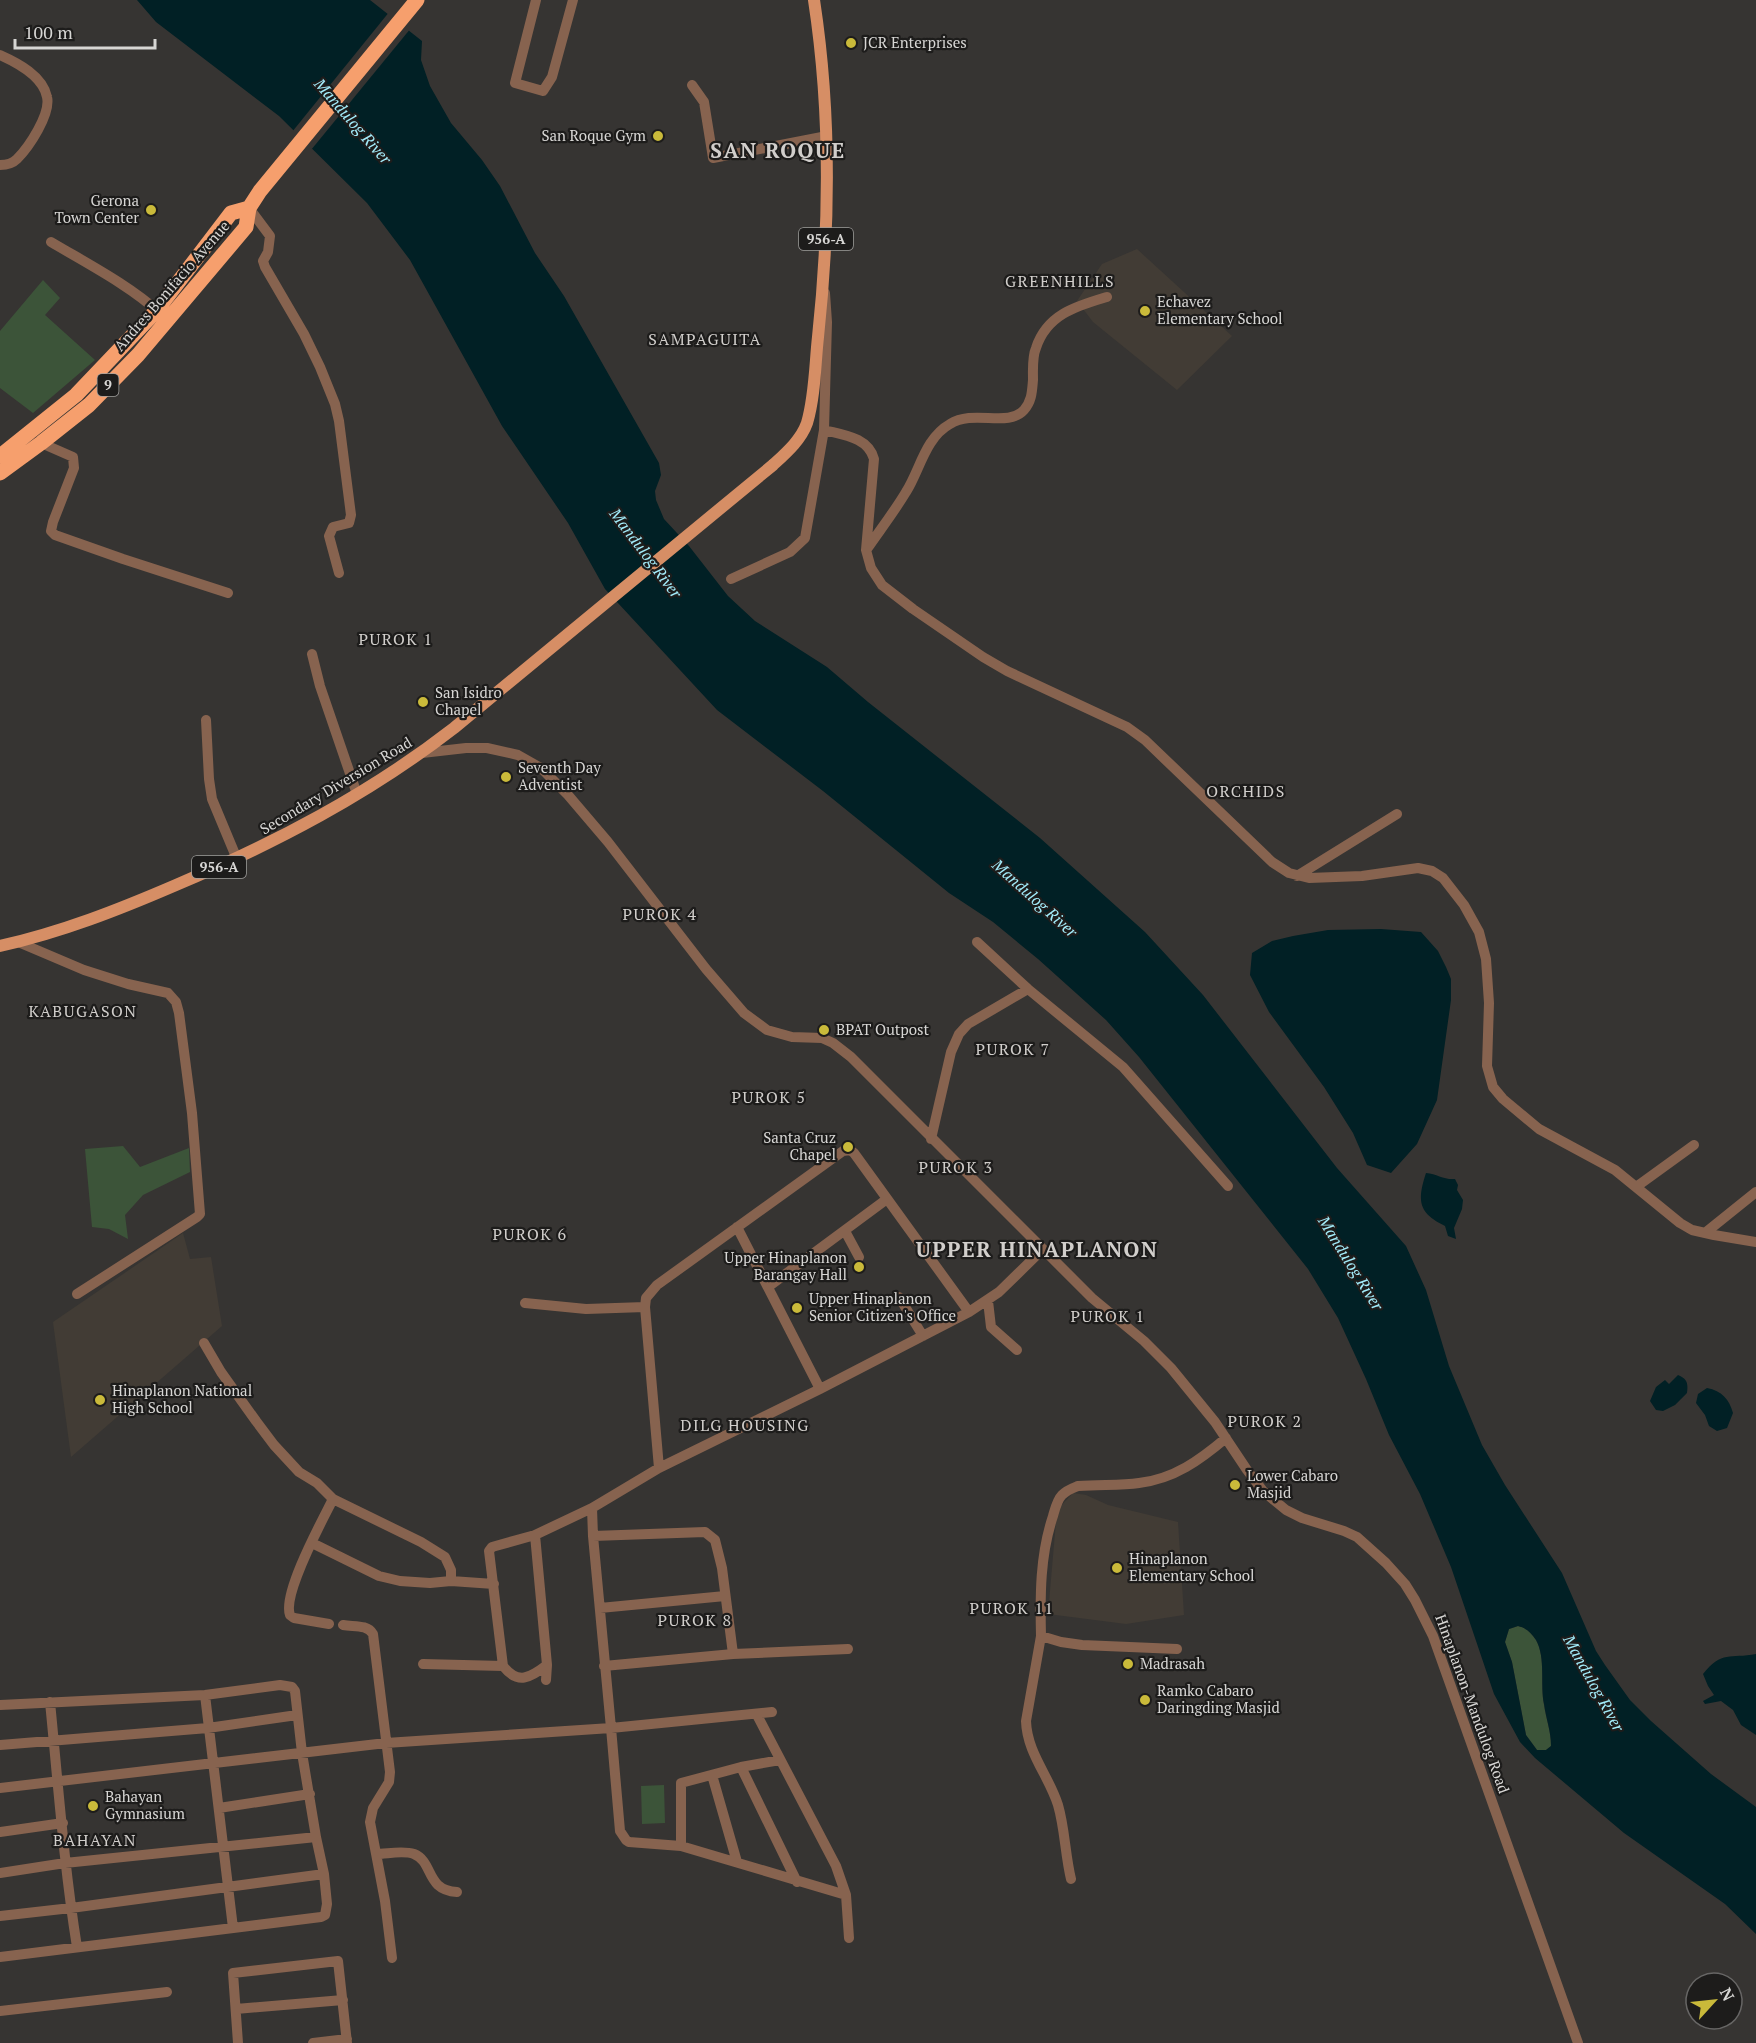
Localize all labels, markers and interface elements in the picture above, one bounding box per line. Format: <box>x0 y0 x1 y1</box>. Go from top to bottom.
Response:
scale bar <box>15 12 154 50</box>
text: 100 m <box>24 20 73 44</box>
place label: JCR Enterprises <box>863 32 967 52</box>
marker: JCR Enterprises <box>844 36 858 50</box>
water label: Mandulog River <box>309 72 397 169</box>
place label: San Roque Gym <box>541 125 646 145</box>
marker: San Roque Gym <box>651 129 665 143</box>
district label: SAN ROQUE <box>710 136 846 164</box>
place label: Gerona Town Center <box>54 190 139 227</box>
marker: Gerona Town Center <box>144 203 158 217</box>
street label: Andres Bonifacio Avenue <box>109 216 234 355</box>
road number: 956-A <box>799 228 853 250</box>
district label: GREENHILLS <box>1005 270 1115 292</box>
place label: Echavez Elementary School <box>1157 291 1283 328</box>
marker: Echavez Elementary School <box>1138 304 1152 318</box>
district label: SAMPAGUITA <box>648 328 762 350</box>
road number: 9 <box>98 374 118 396</box>
water label: Mandulog River <box>604 503 688 603</box>
district label: PUROK 1 <box>358 628 434 650</box>
place label: San Isidro Chapel <box>435 682 502 719</box>
marker: San Isidro Chapel <box>416 695 430 709</box>
street label: Secondary Diversion Road <box>256 732 415 838</box>
place label: Seventh Day Adventist <box>518 757 601 794</box>
marker: Seventh Day Adventist <box>499 770 513 784</box>
district label: ORCHIDS <box>1206 780 1286 802</box>
water label: Mandulog River <box>987 853 1083 943</box>
road number: 956-A <box>192 856 246 878</box>
district label: PUROK 4 <box>622 903 698 925</box>
district label: KABUGASON <box>28 1000 138 1022</box>
place label: BPAT Outpost <box>836 1019 930 1039</box>
marker: BPAT Outpost <box>817 1023 831 1037</box>
district label: PUROK 7 <box>975 1038 1051 1060</box>
district label: PUROK 5 <box>731 1086 807 1108</box>
place label: Santa Cruz Chapel <box>763 1127 836 1164</box>
marker: Santa Cruz Chapel <box>841 1140 855 1154</box>
district label: PUROK 3 <box>918 1156 994 1178</box>
water label: Mandulog River <box>1313 1211 1389 1315</box>
district label: PUROK 6 <box>492 1223 568 1245</box>
district label: UPPER HINAPLANON <box>916 1235 1158 1263</box>
place label: Upper Hinaplanon Barangay Hall <box>724 1247 847 1284</box>
marker: Upper Hinaplanon Barangay Hall <box>852 1260 866 1274</box>
place label: Upper Hinaplanon Senior Citizen's Office <box>809 1288 956 1325</box>
marker: Upper Hinaplanon Senior Citizen's Office <box>790 1301 804 1315</box>
district label: PUROK 1 <box>1070 1305 1146 1327</box>
place label: Hinaplanon National High School <box>112 1380 252 1417</box>
marker: Hinaplanon National High School <box>93 1393 107 1407</box>
district label: PUROK 2 <box>1227 1410 1303 1432</box>
district label: DILG HOUSING <box>680 1414 810 1436</box>
place label: Lower Cabaro Masjid <box>1247 1465 1338 1502</box>
marker: Lower Cabaro Masjid <box>1228 1478 1242 1492</box>
place label: Hinaplanon Elementary School <box>1129 1548 1255 1585</box>
marker: Hinaplanon Elementary School <box>1110 1561 1124 1575</box>
district label: PUROK 11 <box>969 1597 1055 1619</box>
district label: PUROK 8 <box>657 1609 733 1631</box>
street label: Hinaplanon-Mandulog Road <box>1431 1611 1515 1796</box>
water label: Mandulog River <box>1558 1630 1630 1736</box>
place label: Madrasah <box>1140 1653 1205 1673</box>
marker: Madrasah <box>1121 1657 1135 1671</box>
place label: Ramko Cabaro Daringding Masjid <box>1157 1680 1280 1717</box>
marker: Ramko Cabaro Daringding Masjid <box>1138 1693 1152 1707</box>
place label: Bahayan Gymnasium <box>105 1786 185 1823</box>
marker: Bahayan Gymnasium <box>86 1799 100 1813</box>
district label: BAHAYAN <box>53 1829 137 1851</box>
north arrow <box>1684 1971 1744 2031</box>
text: N <box>1715 1984 1740 2005</box>

